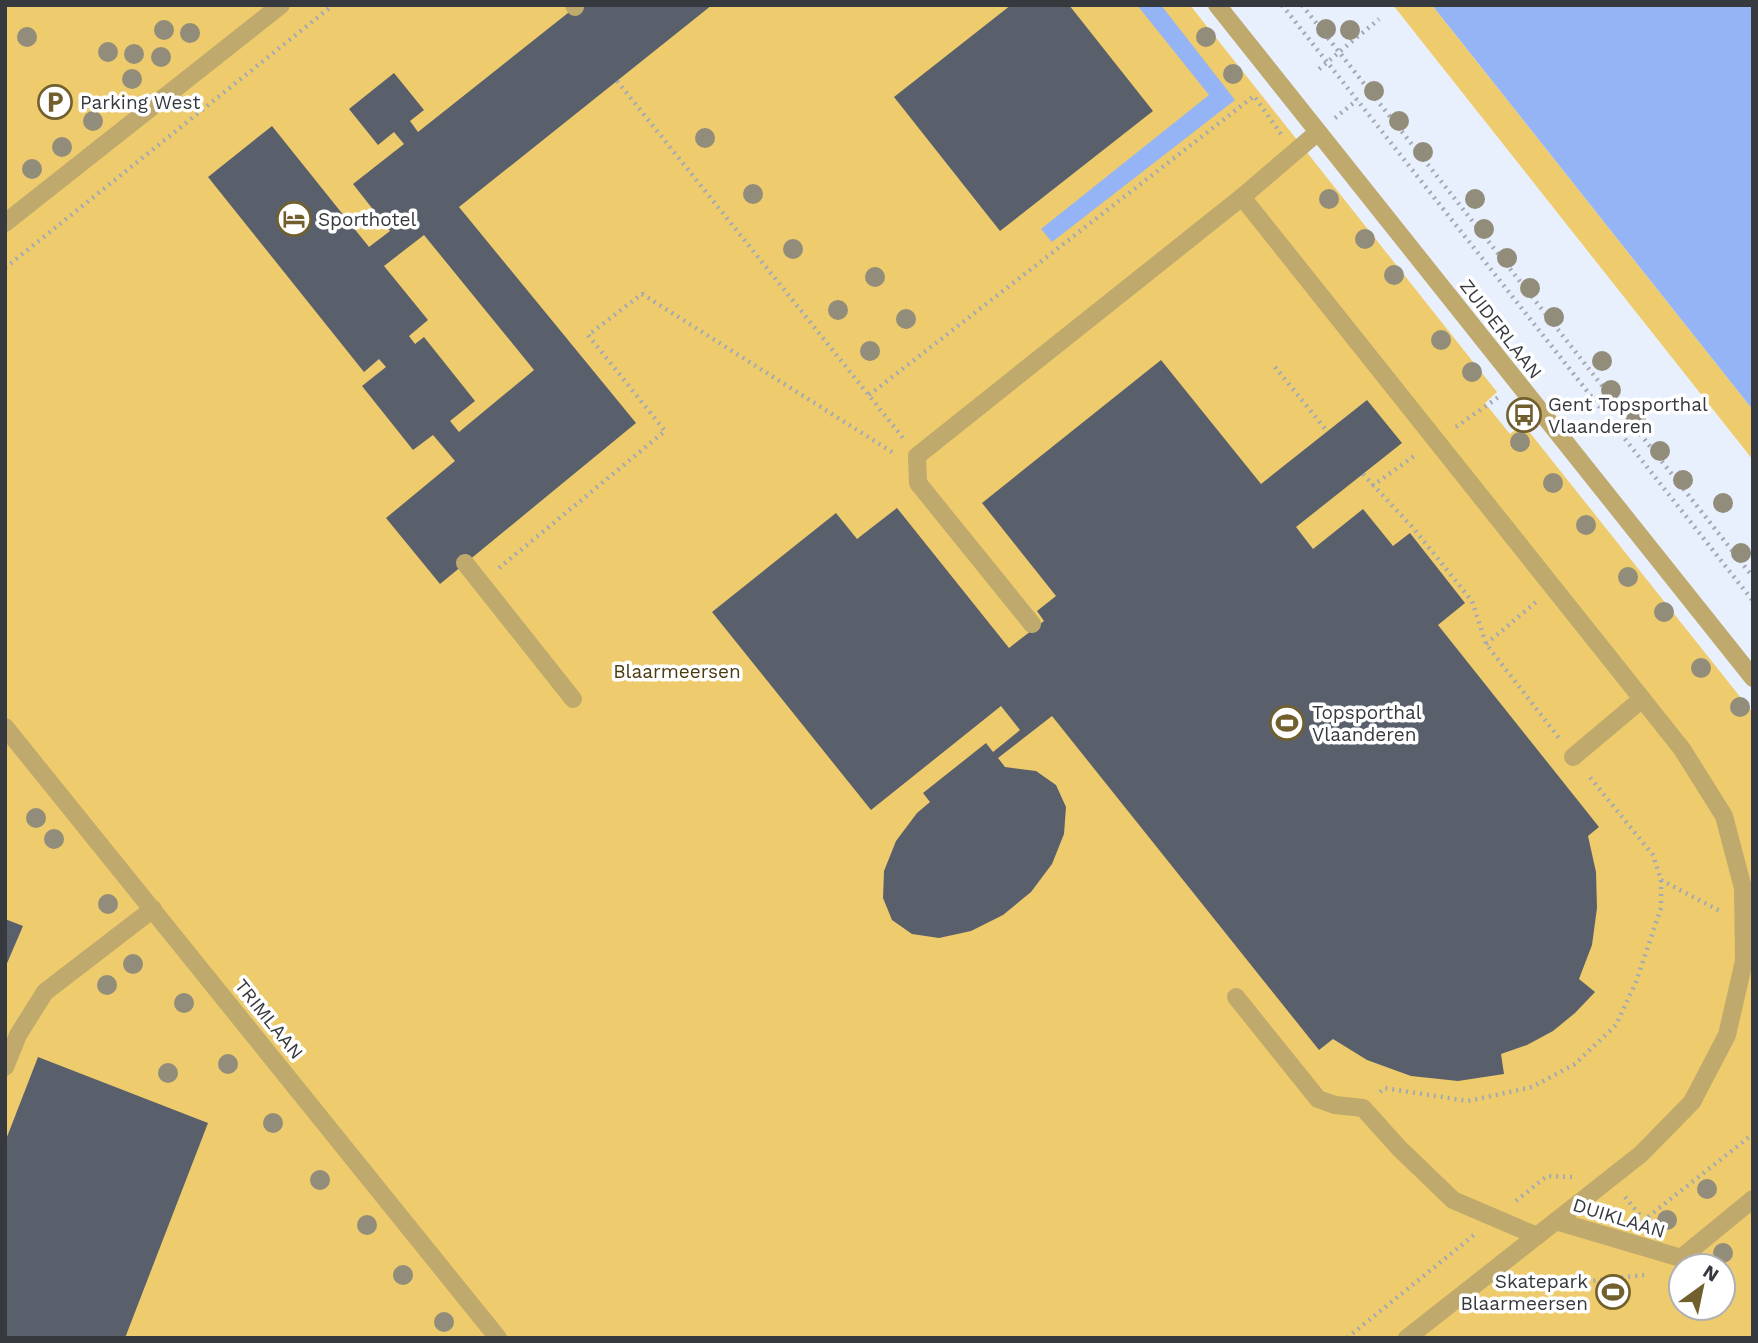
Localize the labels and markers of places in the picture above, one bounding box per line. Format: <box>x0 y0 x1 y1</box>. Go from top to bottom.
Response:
parking icon: Parking West <box>36 83 74 121</box>
place label: Parking West <box>80 91 200 114</box>
hotel icon: Sporthotel <box>275 200 313 238</box>
place label: Sporthotel <box>318 208 416 231</box>
place label: Gent Topsporthal Vlaanderen <box>1548 393 1708 438</box>
bus stop icon: Gent Topsporthal Vlaanderen <box>1505 396 1543 434</box>
place label: Topsporthal Vlaanderen <box>1312 701 1422 746</box>
sports icon: Topsporthal Vlaanderen <box>1268 704 1306 742</box>
place label: Skatepark Blaarmeersen <box>1460 1270 1588 1315</box>
sports icon: Skatepark Blaarmeersen <box>1594 1273 1632 1311</box>

